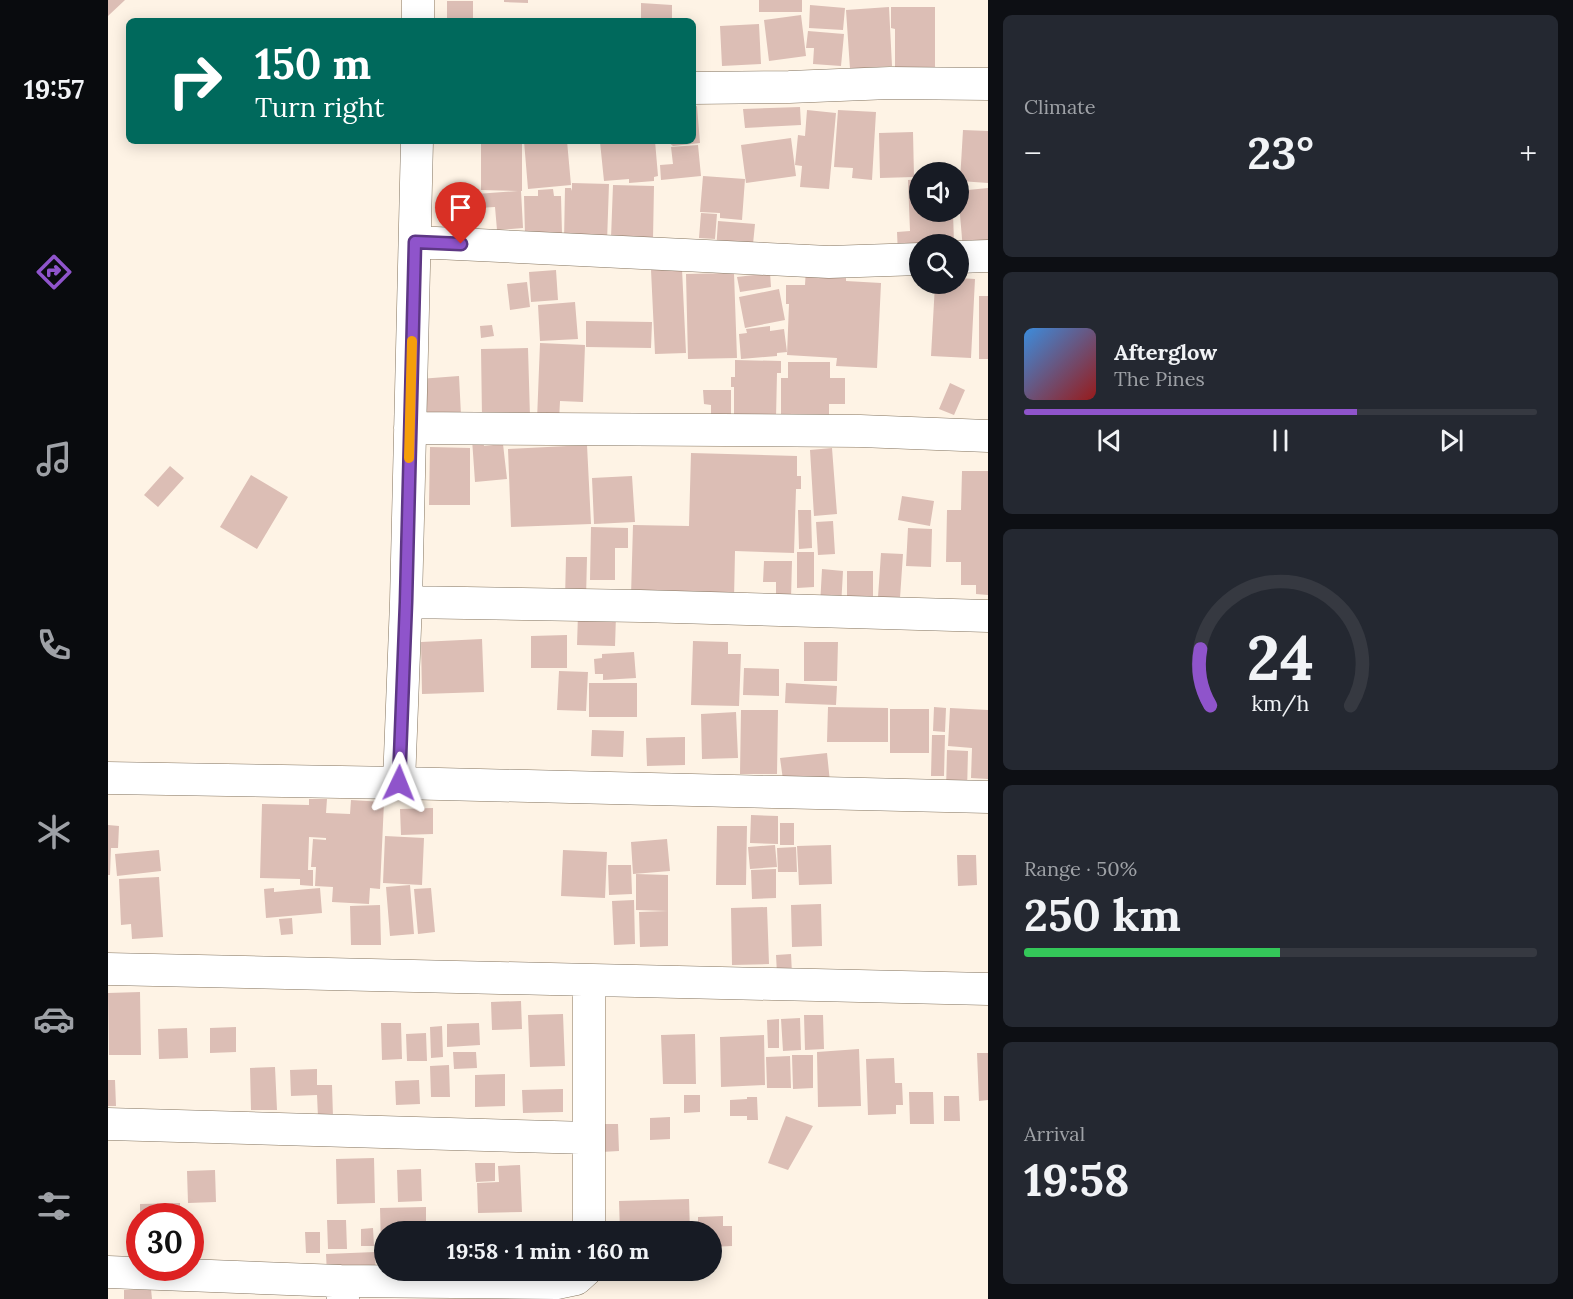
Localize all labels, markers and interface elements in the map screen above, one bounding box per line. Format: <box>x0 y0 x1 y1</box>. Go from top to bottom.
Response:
text: 150 m <box>255 37 371 91</box>
icon: right <box>156 42 234 120</box>
text: 19:57 <box>24 72 84 106</box>
text: Turn right <box>255 90 384 124</box>
text: Climate <box>1024 94 1096 119</box>
text: 23° <box>1247 124 1314 181</box>
text: − <box>1024 132 1042 174</box>
text: + <box>1519 132 1537 174</box>
map controls <box>909 162 969 294</box>
button: sound <box>909 162 969 222</box>
pin <box>435 182 486 244</box>
icon: arrive <box>444 191 477 224</box>
button: search <box>909 234 969 294</box>
icon: directions <box>33 251 75 293</box>
text: Afterglow <box>1114 338 1217 366</box>
text: The Pines <box>1114 366 1205 391</box>
icon: previous <box>1093 424 1126 457</box>
icon: pause <box>1264 424 1297 457</box>
icon: next <box>1435 424 1468 457</box>
icon: music <box>33 438 75 480</box>
text: 24 <box>1247 618 1314 698</box>
icon: phone <box>33 624 75 666</box>
text: km/h <box>1252 690 1310 718</box>
position arrow <box>367 751 431 815</box>
icon: climate <box>33 811 75 853</box>
text: Range · 50% <box>1024 856 1137 881</box>
text: 250 km <box>1024 886 1181 943</box>
icon: car <box>33 998 75 1040</box>
text: Arrival <box>1024 1121 1085 1146</box>
text: 19:58 <box>1024 1151 1129 1208</box>
icon: filters <box>33 1185 75 1227</box>
speed limit sign: 30 <box>126 1203 204 1281</box>
text: 19:58 · 1 min · 160 m <box>447 1237 649 1265</box>

